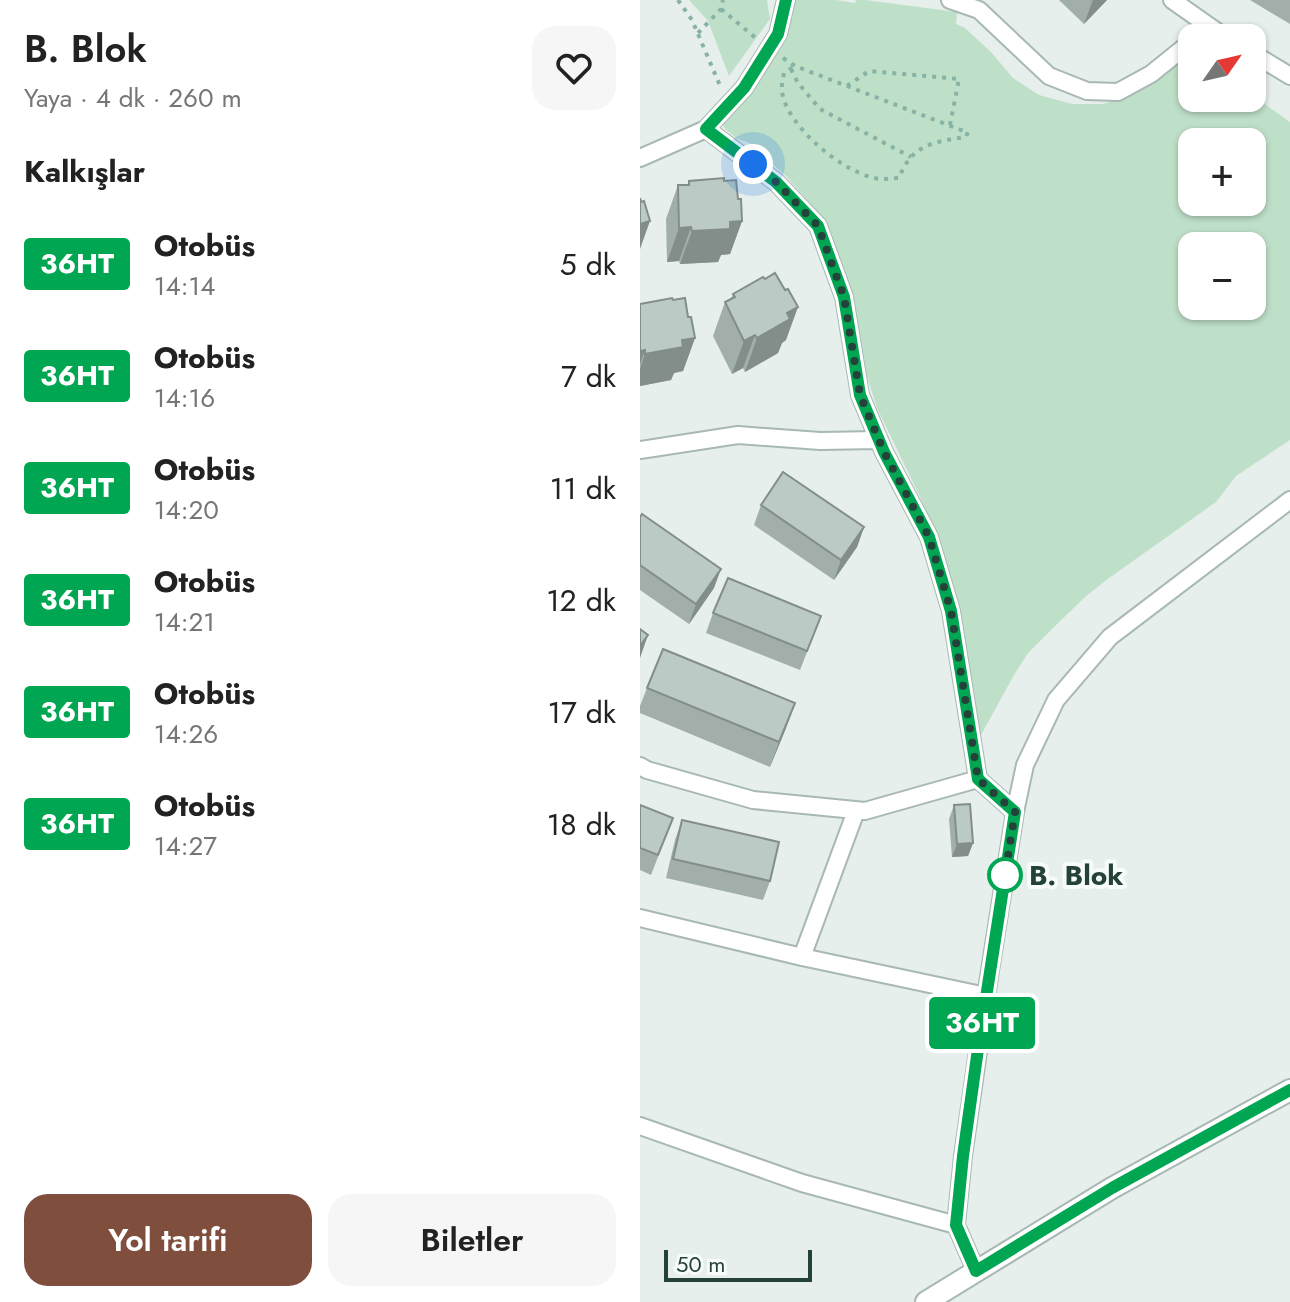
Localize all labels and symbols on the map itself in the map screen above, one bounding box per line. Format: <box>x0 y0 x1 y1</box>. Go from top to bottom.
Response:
north arrow <box>1178 24 1266 112</box>
your location <box>733 144 773 184</box>
place label: B. Blok <box>1029 855 1123 896</box>
marker: B. Blok <box>988 858 1022 892</box>
line badge: 36HT <box>926 997 1038 1049</box>
scale bar <box>664 1246 812 1282</box>

